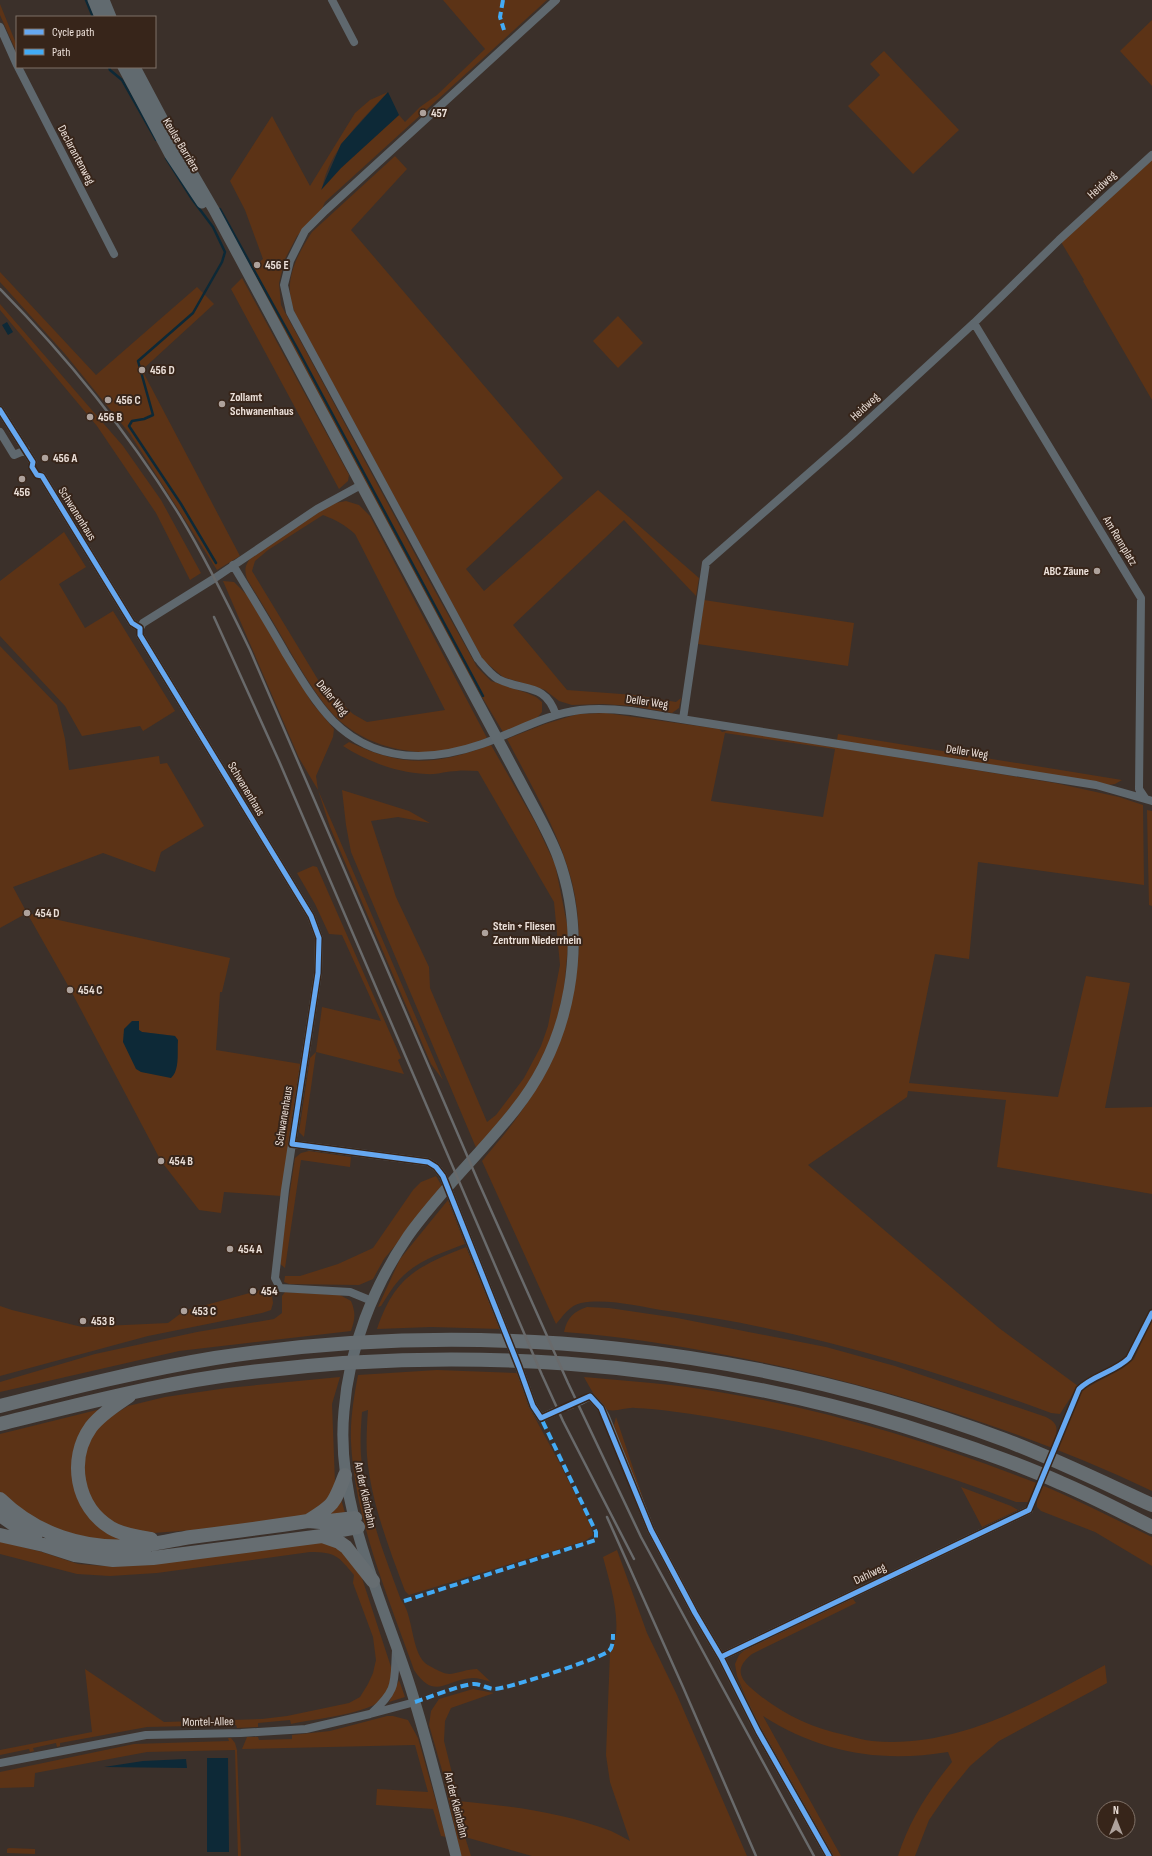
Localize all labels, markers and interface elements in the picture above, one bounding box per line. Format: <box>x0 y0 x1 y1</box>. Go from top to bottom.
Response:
legend <box>16 16 156 68</box>
text: Cycle path <box>52 25 94 40</box>
text: Path <box>52 45 70 60</box>
place label: 457 <box>431 106 448 121</box>
marker: 457 <box>418 108 428 118</box>
street label: Keulse Barrière <box>159 115 203 175</box>
street label: Declarantenweg <box>54 123 98 188</box>
street label: Heidweg <box>1084 168 1120 202</box>
place label: 456 E <box>265 258 289 273</box>
marker: 456 E <box>252 260 262 270</box>
place label: 456 D <box>150 363 175 378</box>
marker: 456 D <box>137 365 147 375</box>
place label: Zollamt Schwanenhaus <box>230 390 294 419</box>
street label: Heidweg <box>847 390 883 424</box>
place label: 456 C <box>116 393 141 408</box>
marker: 456 C <box>103 395 113 405</box>
marker: Zollamt Schwanenhaus <box>217 399 227 409</box>
place label: 456 B <box>98 410 122 425</box>
marker: 456 B <box>85 412 95 422</box>
place label: 456 A <box>53 451 77 466</box>
marker: 456 A <box>40 453 50 463</box>
marker: 456 <box>17 474 27 484</box>
street label: Schwanenhaus <box>55 484 99 544</box>
place label: 456 <box>14 485 31 500</box>
street label: Am Rennplatz <box>1099 513 1141 569</box>
place label: ABC Zäune <box>1043 564 1089 579</box>
marker: ABC Zäune <box>1092 566 1102 576</box>
street label: Deller Weg <box>313 677 352 719</box>
street label: Deller Weg <box>625 692 669 712</box>
street label: Deller Weg <box>945 741 989 763</box>
street label: Schwanenhaus <box>224 759 268 819</box>
place label: 454 D <box>35 906 60 921</box>
marker: 454 D <box>22 908 32 918</box>
place label: Stein + Fliesen Zentrum Niederrhein <box>493 919 581 948</box>
marker: Stein + Fliesen Zentrum Niederrhein <box>480 928 490 938</box>
place label: 454 C <box>78 983 103 998</box>
marker: 454 C <box>65 985 75 995</box>
street label: Schwanenhaus <box>272 1085 296 1147</box>
place label: 454 B <box>169 1154 193 1169</box>
marker: 454 B <box>156 1156 166 1166</box>
place label: 454 A <box>238 1242 262 1257</box>
marker: 454 A <box>225 1244 235 1254</box>
place label: 454 <box>261 1284 278 1299</box>
marker: 454 <box>248 1286 258 1296</box>
place label: 453 C <box>192 1304 216 1319</box>
marker: 453 C <box>179 1306 189 1316</box>
place label: 453 B <box>91 1314 115 1329</box>
marker: 453 B <box>78 1316 88 1326</box>
street label: An der Kleinbahn <box>350 1460 379 1529</box>
street label: Dahlweg <box>851 1560 889 1588</box>
street label: Montel-Allee <box>182 1714 234 1730</box>
street label: An der Kleinbahn <box>440 1770 471 1839</box>
north arrow <box>1096 1800 1136 1840</box>
text: N <box>1113 1804 1119 1817</box>

